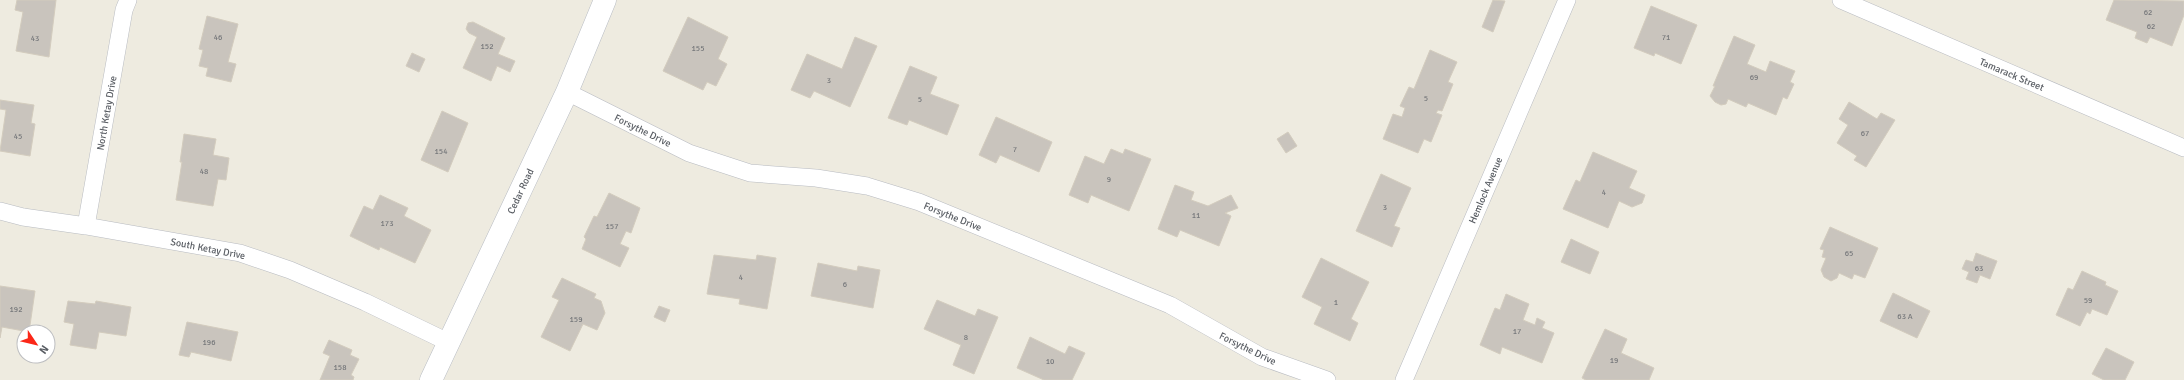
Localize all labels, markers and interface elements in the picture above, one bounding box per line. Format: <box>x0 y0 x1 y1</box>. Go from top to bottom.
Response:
house number: 62 <box>2144 7 2152 17</box>
house number: 62 <box>2147 21 2155 31</box>
house number: 46 <box>214 32 222 42</box>
house number: 71 <box>1662 32 1670 42</box>
house number: 43 <box>31 33 39 43</box>
house number: 152 <box>481 41 493 51</box>
house number: 155 <box>692 43 704 53</box>
street label: Tamarack Street <box>1978 56 2046 94</box>
house number: 69 <box>1750 72 1758 82</box>
street label: North Ketay Drive <box>95 75 119 151</box>
house number: 3 <box>827 75 831 85</box>
house number: 5 <box>1424 93 1428 103</box>
house number: 5 <box>918 94 922 104</box>
street label: Forsythe Drive <box>612 112 673 150</box>
house number: 67 <box>1861 128 1869 138</box>
house number: 45 <box>14 131 22 141</box>
house number: 7 <box>1013 144 1017 154</box>
house number: 154 <box>435 146 448 156</box>
street label: Hemlock Avenue <box>1467 155 1505 225</box>
house number: 48 <box>200 166 208 176</box>
street label: Cedar Road <box>505 167 537 216</box>
house number: 9 <box>1107 174 1111 184</box>
house number: 4 <box>1602 187 1607 197</box>
street label: Forsythe Drive <box>922 200 983 234</box>
house number: 3 <box>1383 202 1387 212</box>
house number: 11 <box>1192 210 1200 220</box>
house number: 173 <box>381 218 393 228</box>
house number: 157 <box>606 221 618 231</box>
street label: South Ketay Drive <box>169 236 246 262</box>
house number: 65 <box>1845 248 1853 258</box>
house number: 63 <box>1975 263 1983 273</box>
house number: 4 <box>739 272 744 282</box>
house number: 6 <box>843 279 847 289</box>
house number: 59 <box>2084 295 2092 305</box>
house number: 1 <box>1334 297 1338 307</box>
house number: 192 <box>10 304 22 314</box>
house number: 63 A <box>1897 311 1913 321</box>
house number: 159 <box>570 314 582 324</box>
north arrow <box>16 324 56 364</box>
house number: 17 <box>1513 326 1521 336</box>
street label: Forsythe Drive <box>1217 330 1278 368</box>
house number: 8 <box>964 332 968 342</box>
house number: 196 <box>203 337 215 347</box>
text: N <box>36 343 51 356</box>
house number: 19 <box>1610 355 1618 365</box>
house number: 10 <box>1046 356 1054 366</box>
house number: 158 <box>334 362 346 372</box>

